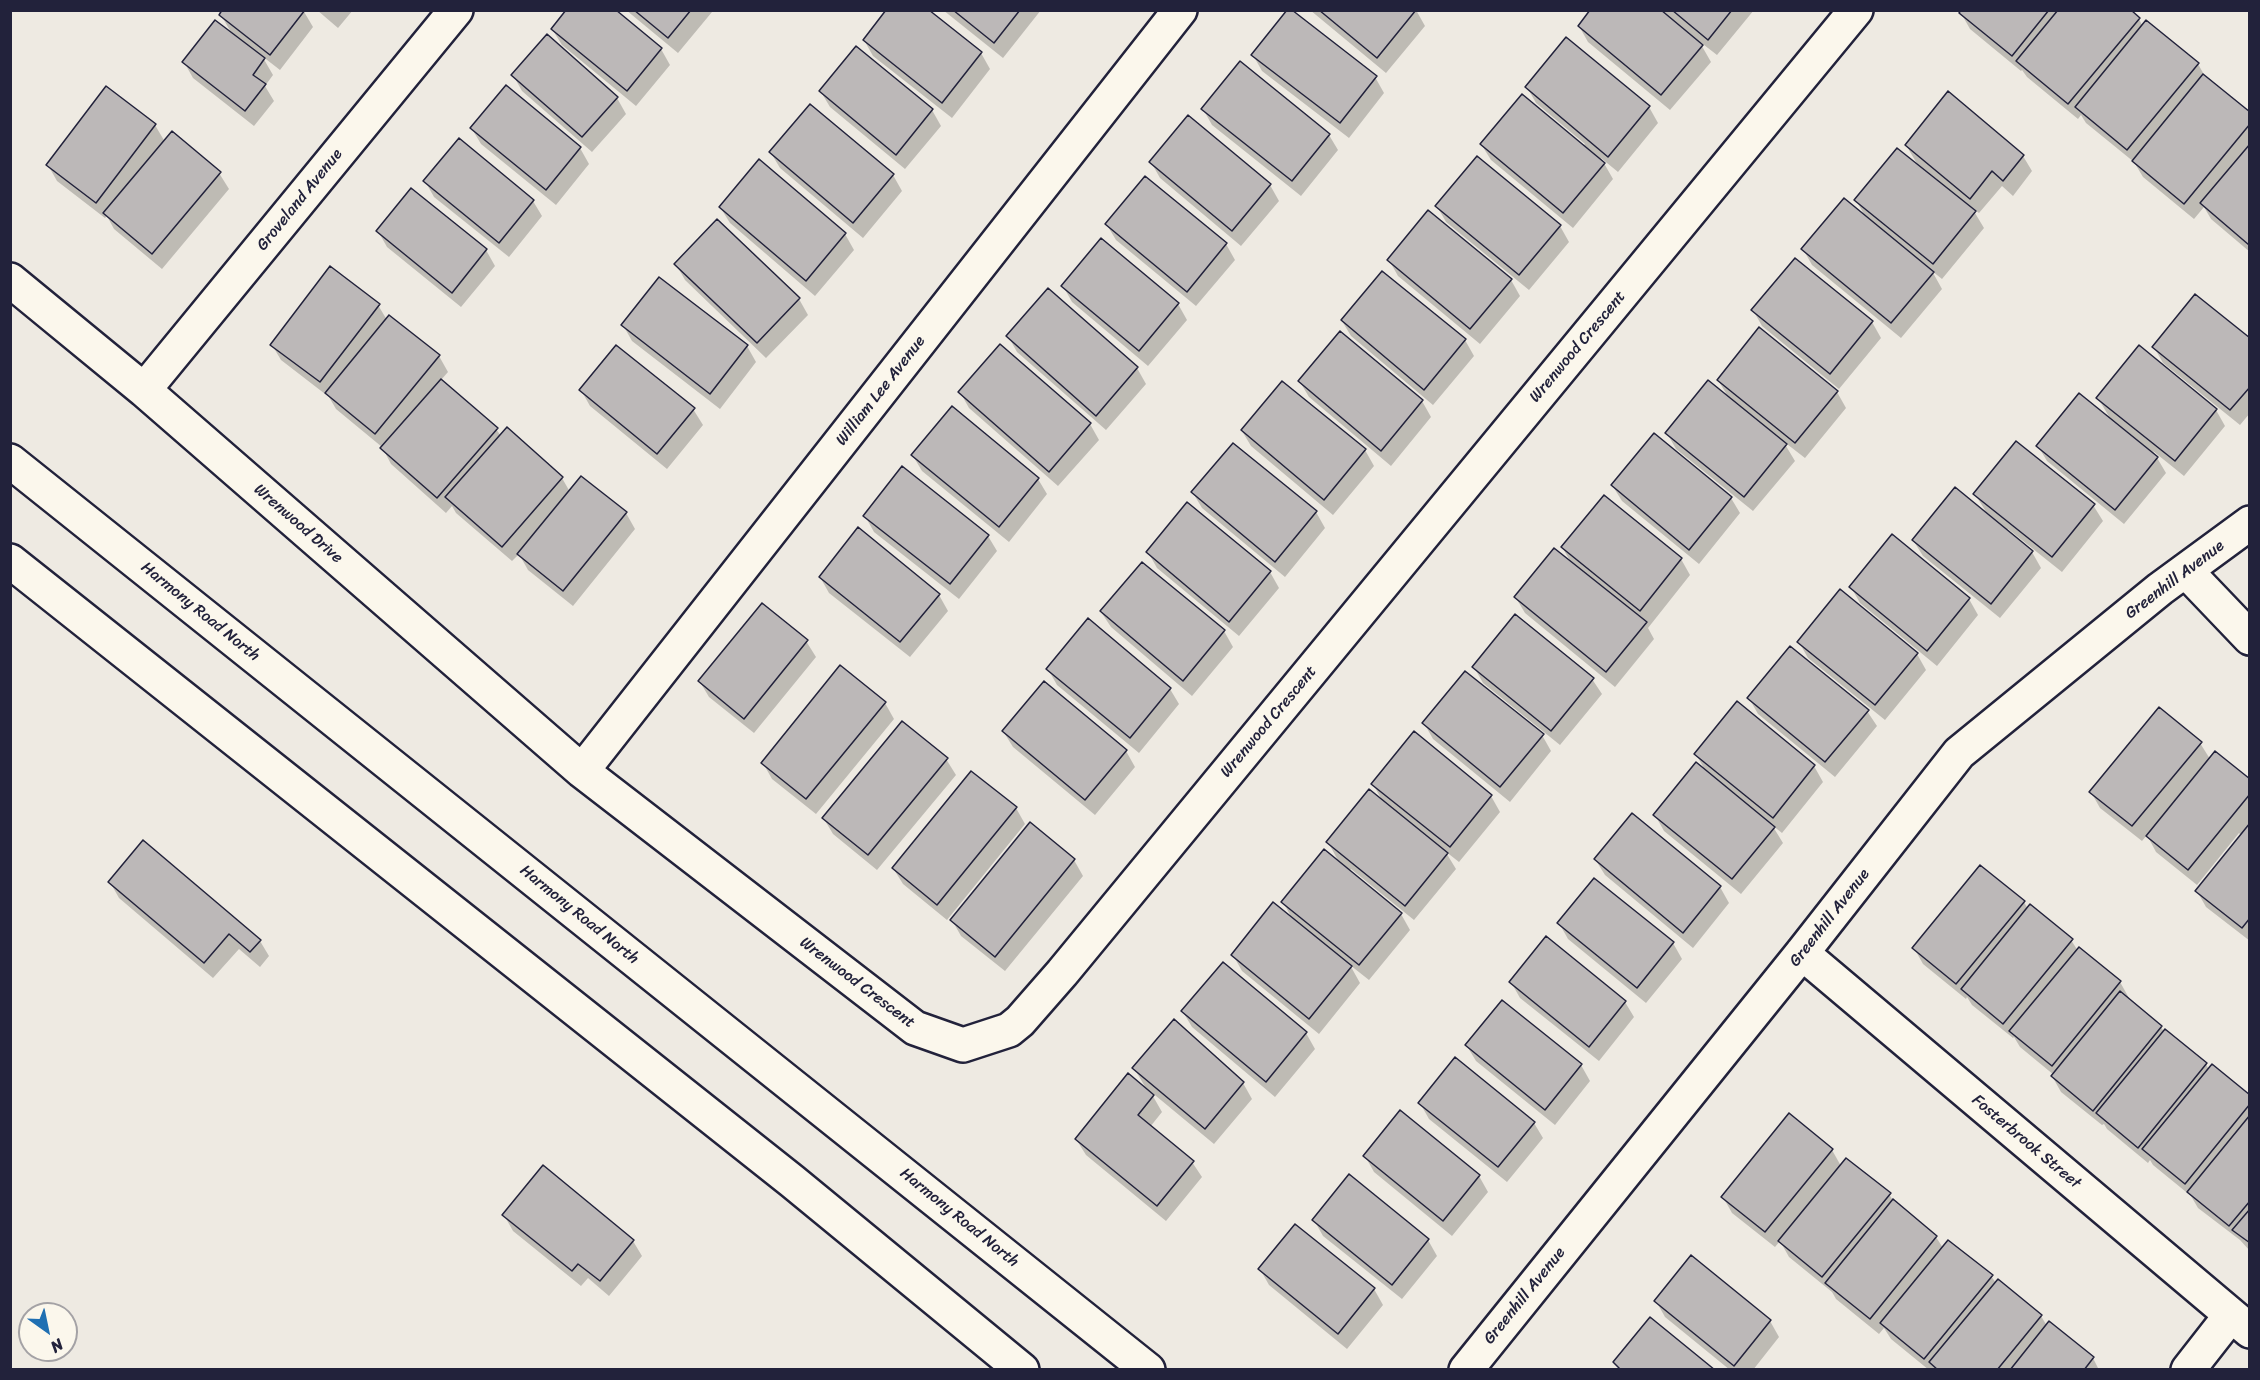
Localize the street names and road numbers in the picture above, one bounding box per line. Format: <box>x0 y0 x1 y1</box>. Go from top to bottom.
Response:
street label: Groveland Avenue <box>253 145 347 255</box>
street label: Wrenwood Crescent <box>1526 287 1630 407</box>
street label: William Lee Avenue <box>832 332 930 450</box>
street label: Wrenwood Drive <box>250 480 346 568</box>
street label: Greenhill Avenue <box>2122 537 2228 623</box>
street label: Harmony Road North <box>137 558 263 666</box>
street label: Wrenwood Crescent <box>1217 662 1321 782</box>
street label: Harmony Road North <box>516 861 642 969</box>
street label: Greenhill Avenue <box>1786 865 1874 971</box>
street label: Wrenwood Crescent <box>796 933 918 1033</box>
street label: Fosterbrook Street <box>1968 1091 2084 1193</box>
street label: Harmony Road North <box>896 1164 1022 1272</box>
street label: Greenhill Avenue <box>1480 1244 1570 1348</box>

